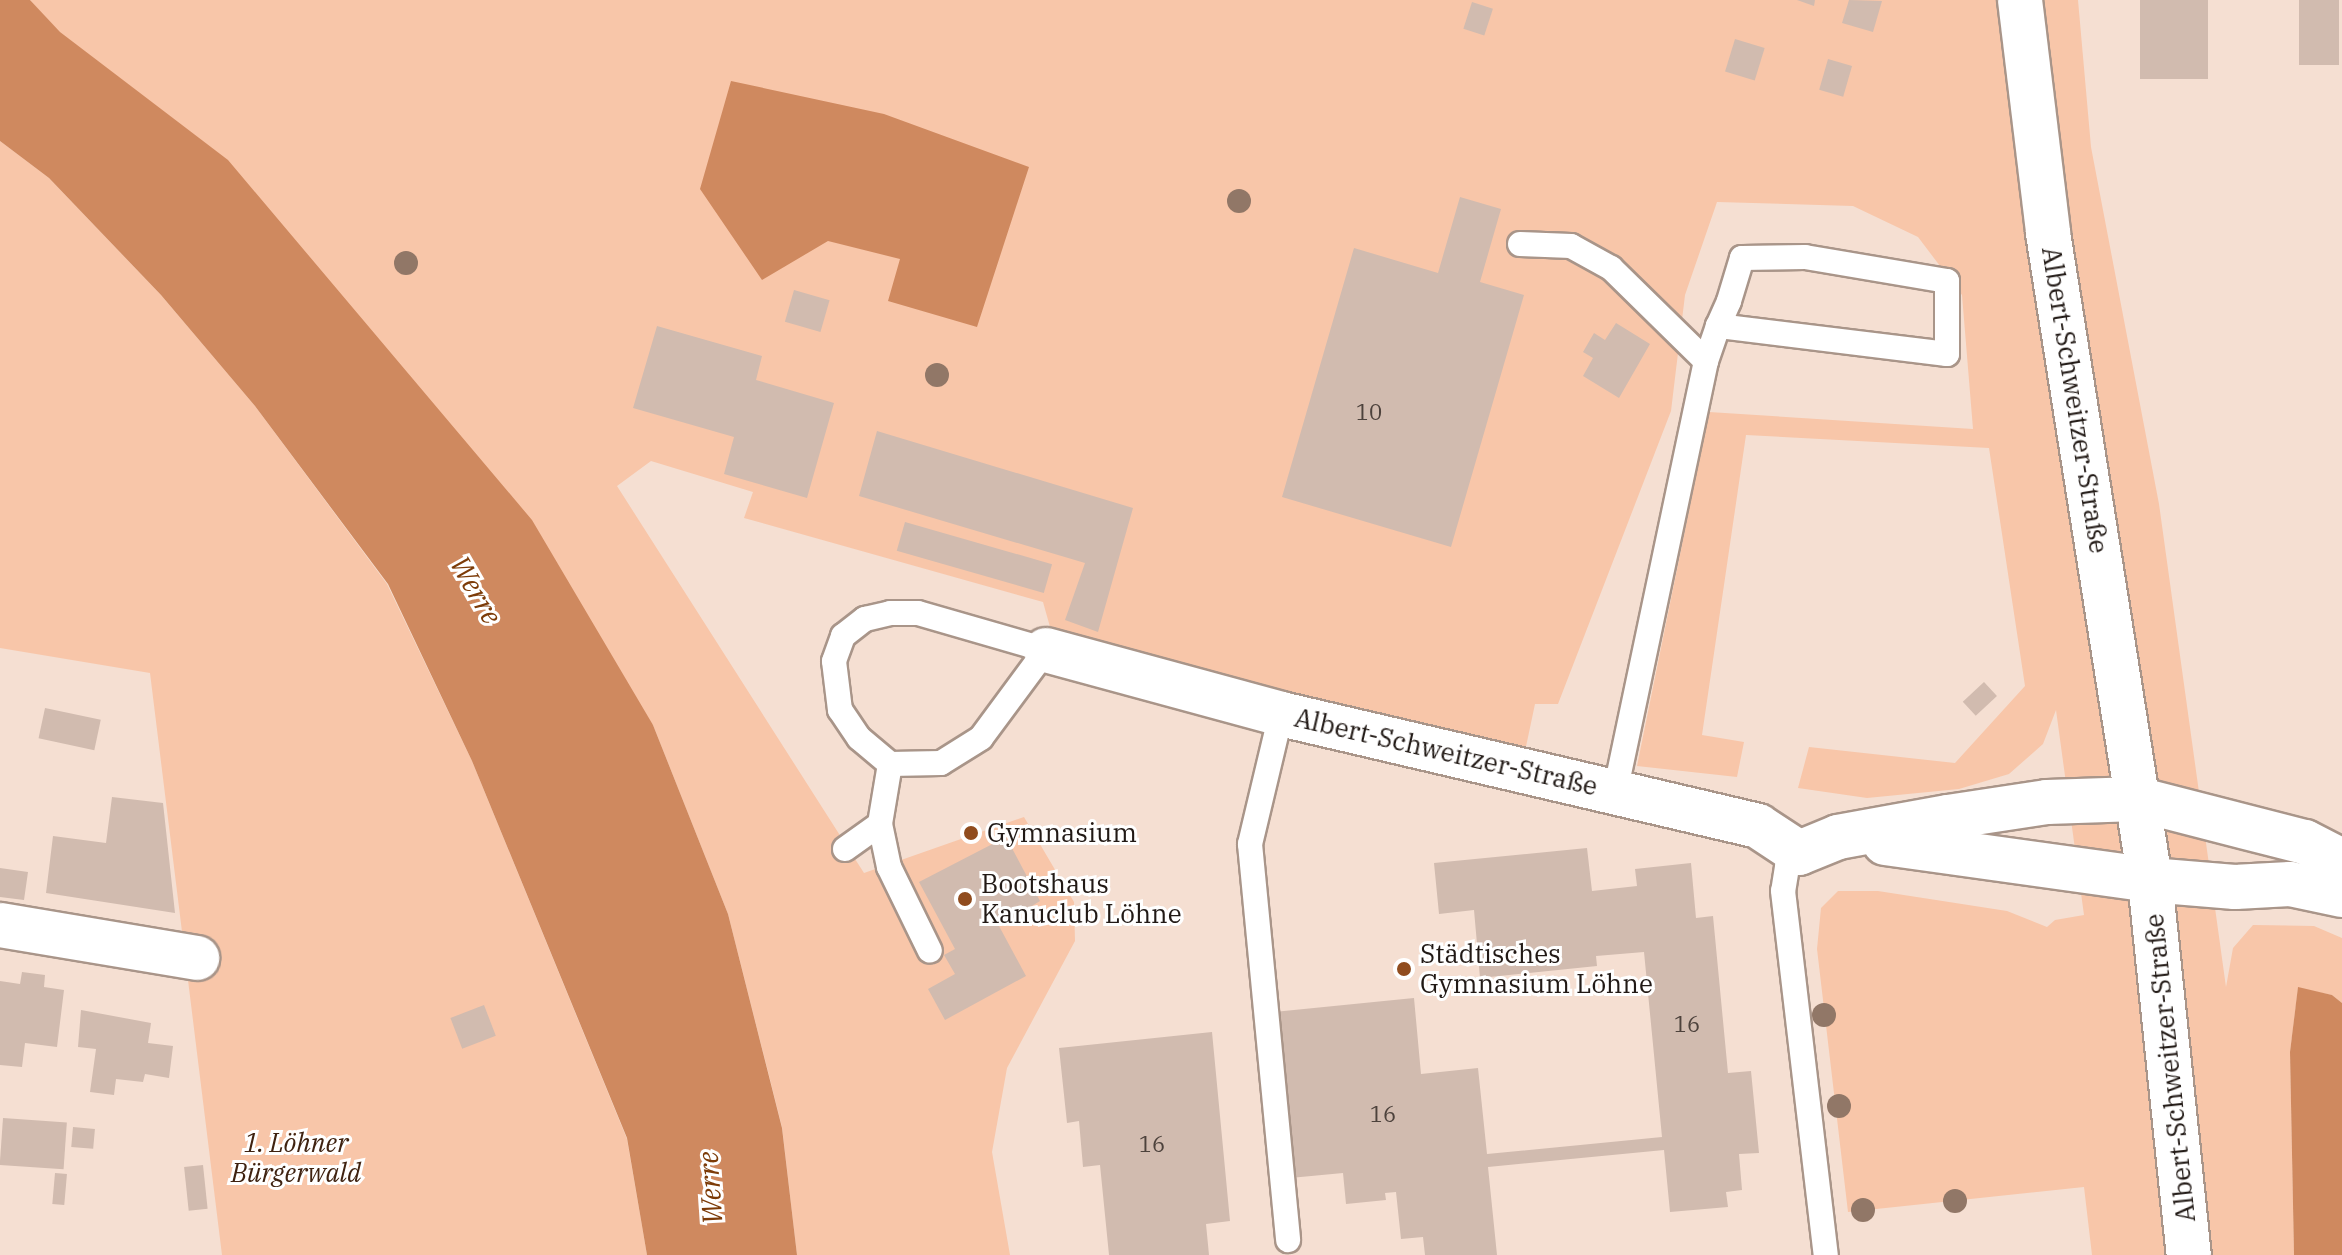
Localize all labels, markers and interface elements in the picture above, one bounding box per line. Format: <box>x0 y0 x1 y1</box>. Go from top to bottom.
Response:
street label: Albert-Schweitzer-Straße <box>2035 245 2115 555</box>
house number: 10 <box>1356 399 1382 425</box>
water label: Werre <box>443 550 509 630</box>
street label: Albert-Schweitzer-Straße <box>1292 702 1600 802</box>
place label: Gymnasium <box>987 817 1137 849</box>
marker: Gymnasium <box>962 824 980 842</box>
place label: Bootshaus Kanuclub Löhne <box>981 868 1182 930</box>
marker: Bootshaus Kanuclub Löhne <box>956 890 974 908</box>
street label: Albert-Schweitzer-Straße <box>2138 912 2202 1224</box>
place label: Städtisches Gymnasium Löhne <box>1420 938 1653 1000</box>
marker: Städtisches Gymnasium Löhne <box>1395 960 1413 978</box>
house number: 16 <box>1674 1011 1700 1037</box>
house number: 16 <box>1370 1101 1396 1127</box>
park label: 1. Löhner Bürgerwald <box>231 1127 361 1188</box>
house number: 16 <box>1139 1131 1165 1157</box>
water label: Werre <box>691 1150 729 1226</box>

